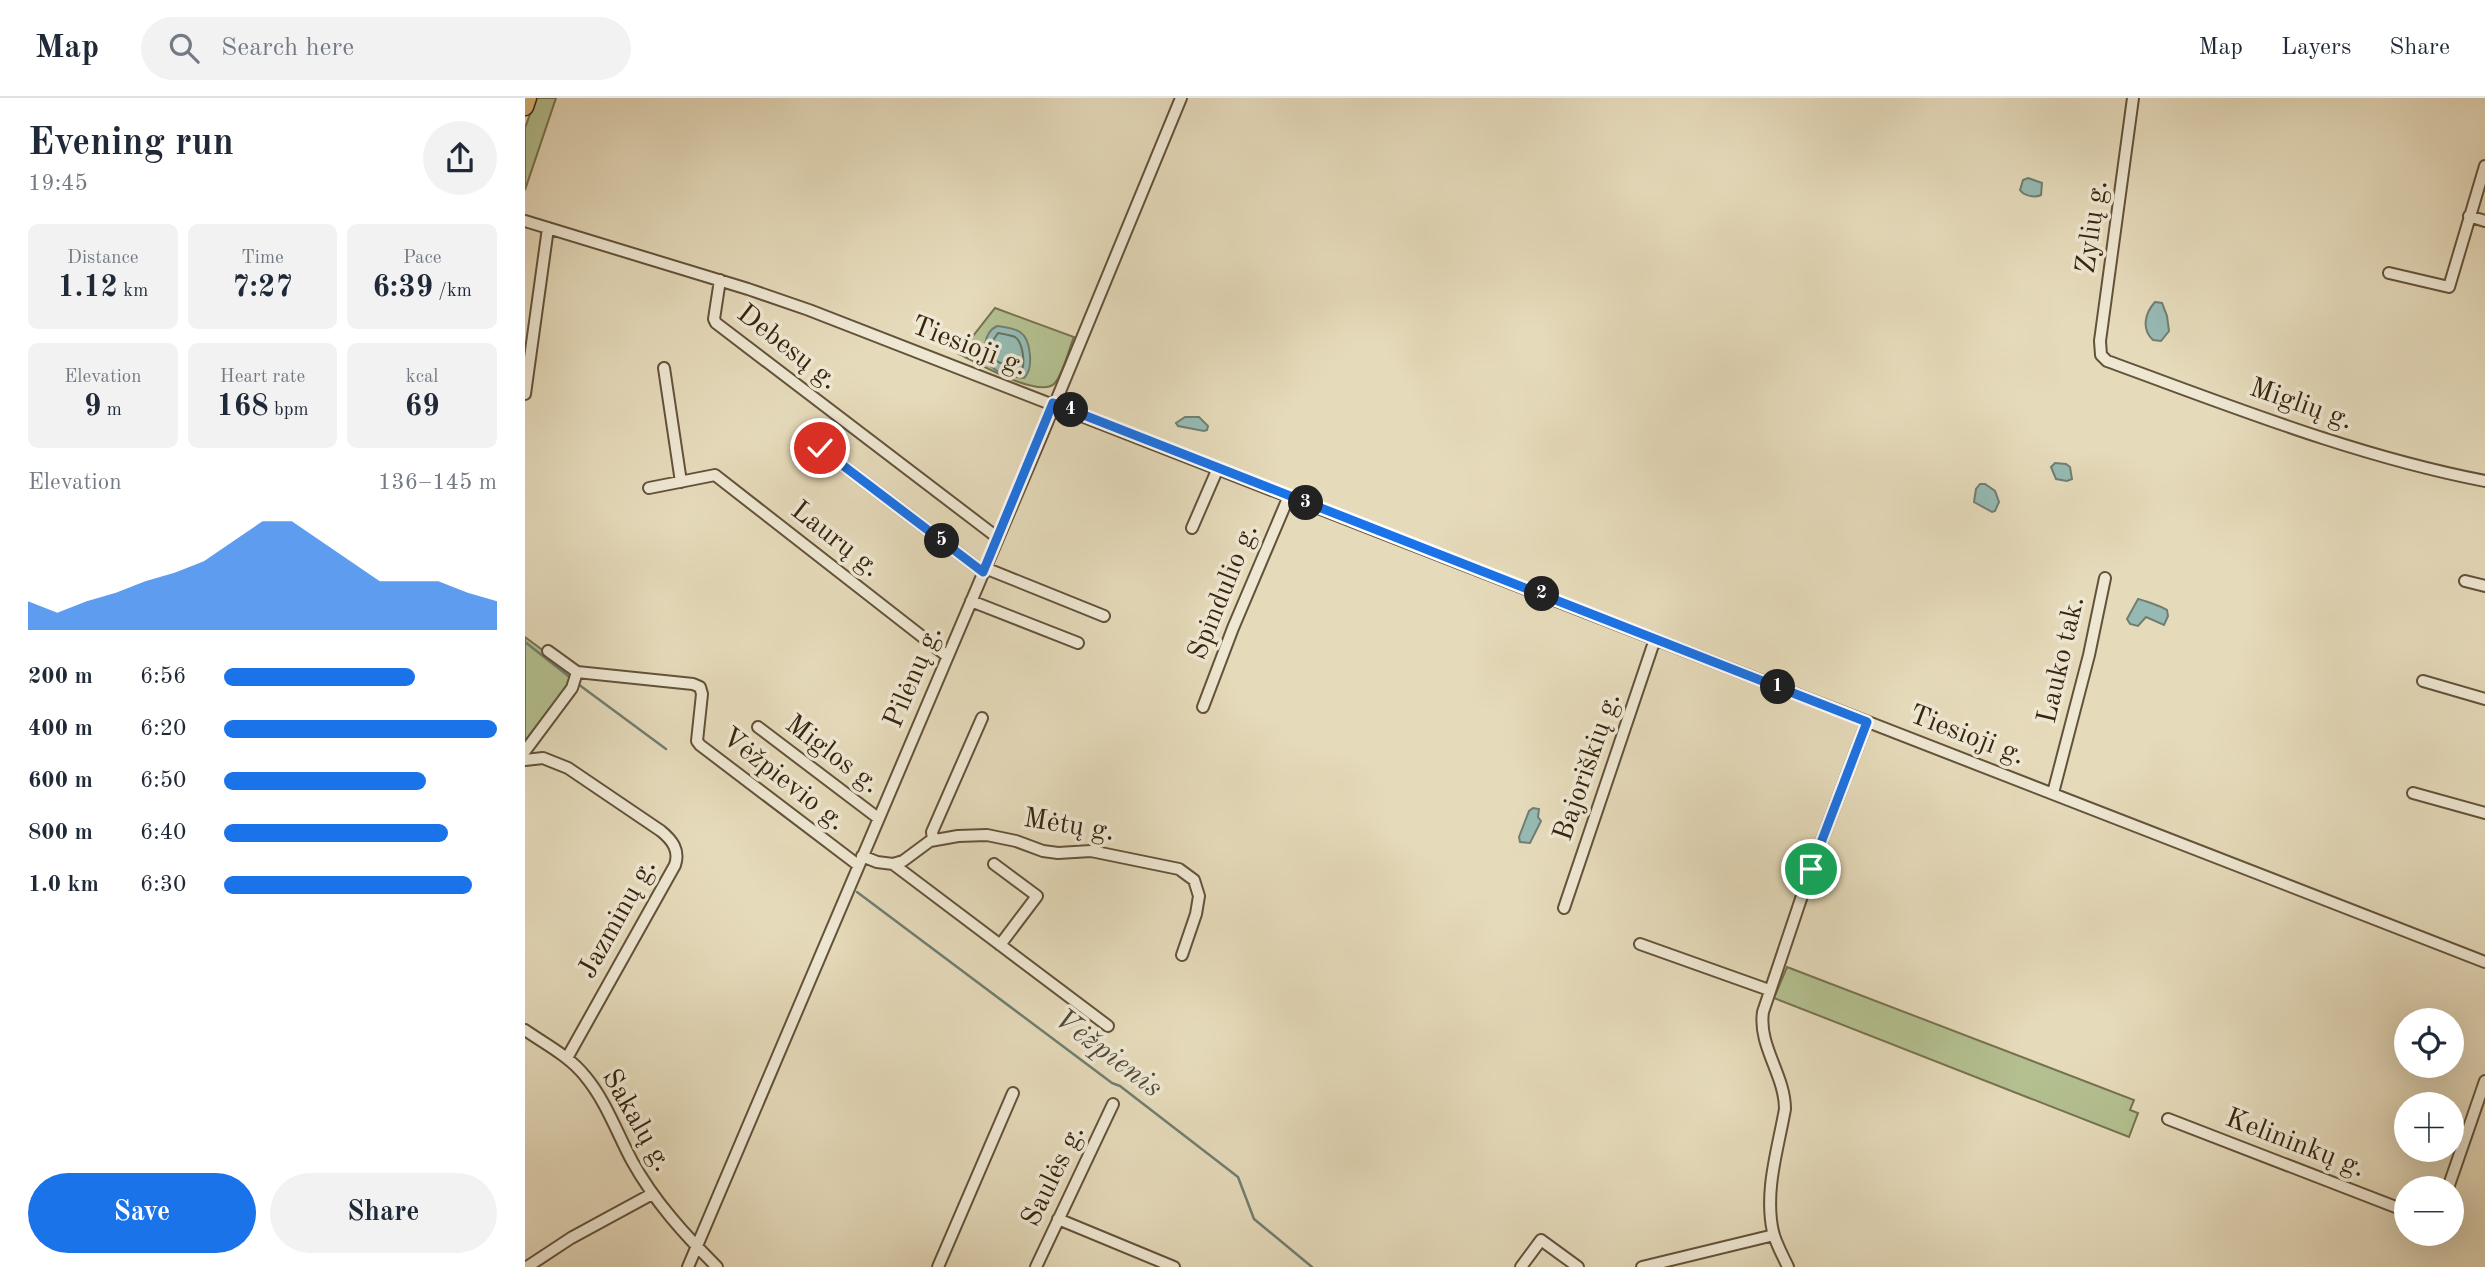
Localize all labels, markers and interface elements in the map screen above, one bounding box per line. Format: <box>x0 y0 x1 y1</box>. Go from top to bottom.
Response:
search box <box>141 17 631 80</box>
icon: search <box>165 29 203 67</box>
text: Map <box>35 32 99 65</box>
text: Search here <box>221 35 354 61</box>
text: Map <box>2199 36 2243 60</box>
text: Layers <box>2281 36 2351 60</box>
text: Share <box>2389 36 2450 60</box>
button: share <box>423 121 497 195</box>
text: Evening run <box>28 125 234 163</box>
text: 19:45 <box>28 172 88 195</box>
street label: Zylių g. <box>2073 179 2113 275</box>
text: Distance <box>67 249 139 268</box>
text: Time <box>241 249 284 268</box>
text: Pace <box>403 249 441 268</box>
text: 1.12 <box>57 273 118 303</box>
text: 7:27 <box>232 273 293 303</box>
text: 6:39 <box>372 273 433 303</box>
text: km <box>118 282 148 301</box>
text: /km <box>433 282 472 301</box>
street label: Debesų g. <box>731 300 843 396</box>
street label: Tiesioji g. <box>907 312 1031 382</box>
text: Elevation <box>64 368 141 387</box>
text: Heart rate <box>220 368 305 387</box>
text: kcal <box>406 368 439 387</box>
street label: Miglių g. <box>2246 374 2356 436</box>
text: 9 <box>84 392 101 422</box>
text: 168 <box>216 392 269 422</box>
text: 69 <box>405 392 440 422</box>
pin: 4 <box>1053 392 1089 428</box>
text: 4 <box>1065 400 1076 419</box>
text: m <box>101 401 122 420</box>
text: bpm <box>269 401 309 420</box>
pin <box>790 418 850 478</box>
icon: check <box>801 429 839 467</box>
text: Elevation <box>28 471 122 494</box>
text: 136–145 m <box>378 471 497 494</box>
pin: 3 <box>1289 486 1323 520</box>
text: 3 <box>1300 493 1311 512</box>
street label: Laurų g. <box>785 497 885 583</box>
street label: Spindulio g. <box>1184 520 1264 664</box>
pin: 5 <box>925 524 959 558</box>
text: 5 <box>936 531 947 550</box>
pin: 2 <box>1525 576 1559 612</box>
text: 2 <box>1536 584 1547 603</box>
street label: Lauko tak. <box>2034 594 2090 726</box>
street label: Pilėnų g. <box>880 622 948 732</box>
text: 200 m <box>28 665 93 688</box>
text: 6:56 <box>140 665 186 688</box>
pin: 1 <box>1761 670 1795 704</box>
text: 1 <box>1772 677 1783 696</box>
street label: Bajoriškių g. <box>1550 689 1626 845</box>
street label: Tiesioji g. <box>1905 701 2029 771</box>
street label: Miglos g. <box>779 711 885 799</box>
text: 400 m <box>28 717 93 740</box>
text: 6:20 <box>140 717 186 740</box>
street label: Vėžpievio g. <box>716 723 850 837</box>
text: 600 m <box>28 769 93 792</box>
text: 6:50 <box>140 769 186 792</box>
street label: Mėtų g. <box>1021 805 1117 847</box>
text: 800 m <box>28 821 93 844</box>
text: 6:40 <box>140 821 186 844</box>
pin <box>1781 839 1841 899</box>
icon: arrive <box>1792 850 1830 888</box>
street label: Jazminų g. <box>574 855 662 983</box>
text: 1.0 km <box>28 873 99 896</box>
text: 6:30 <box>140 873 186 896</box>
water label: Vėžpienis <box>1049 1004 1167 1104</box>
map controls <box>2394 1008 2464 1246</box>
button: locate <box>2394 1008 2464 1078</box>
street label: Sakalų g. <box>596 1065 676 1177</box>
button: + <box>2394 1092 2464 1162</box>
street label: Kelininkų g. <box>2221 1105 2369 1183</box>
street label: Saulės g. <box>1017 1121 1091 1231</box>
button: Save <box>28 1173 256 1253</box>
button: Share <box>270 1173 497 1253</box>
button: − <box>2394 1176 2464 1246</box>

